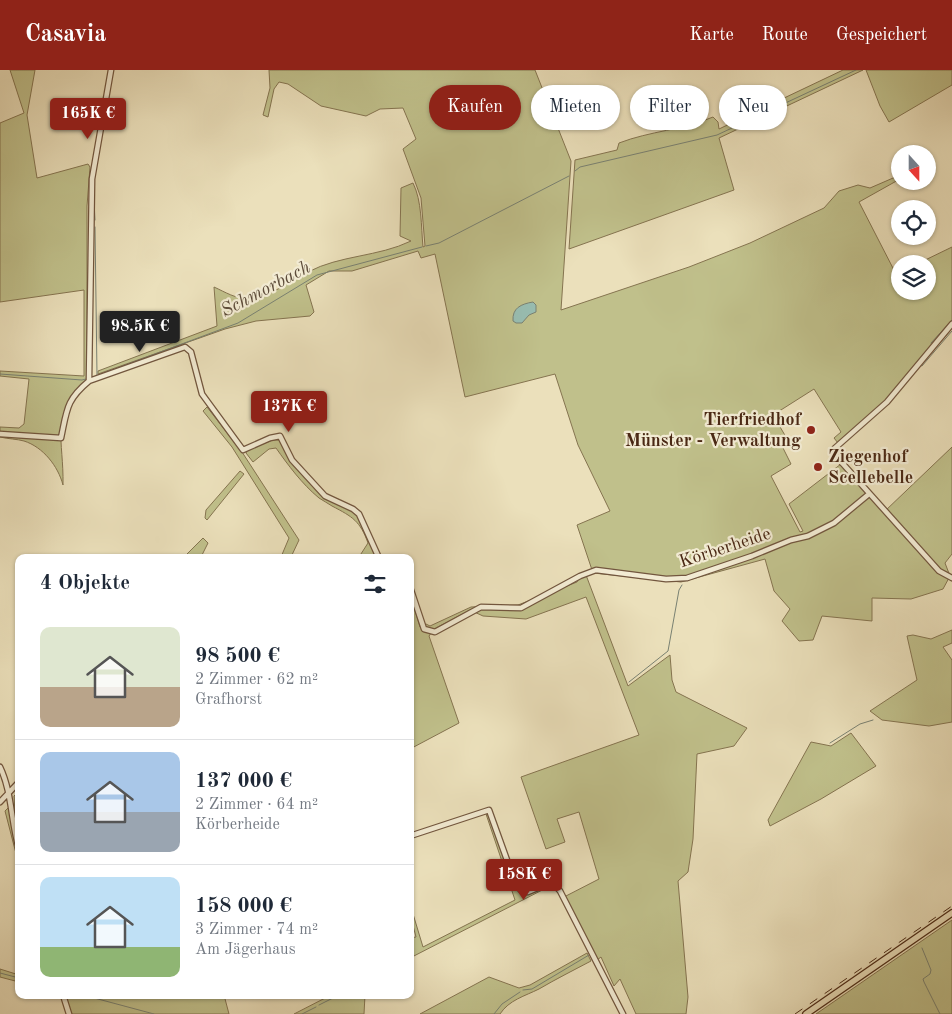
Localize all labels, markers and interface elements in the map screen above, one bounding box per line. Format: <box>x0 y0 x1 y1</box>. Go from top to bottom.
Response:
text: Casavia <box>25 23 106 47</box>
text: Karte <box>689 26 734 44</box>
text: Route <box>762 26 808 44</box>
text: Gespeichert <box>836 26 927 44</box>
chip: Kaufen <box>429 85 521 130</box>
chip: Mieten <box>531 85 620 130</box>
chip: Filter <box>630 85 709 130</box>
chip: Neu <box>719 85 787 130</box>
pin: 165K € <box>47 98 129 140</box>
text: 165K € <box>61 106 115 122</box>
north arrow <box>891 145 936 190</box>
map controls <box>891 145 936 300</box>
button: locate <box>891 200 936 245</box>
button: layers <box>891 255 936 300</box>
water label: Schmorbach <box>218 258 314 322</box>
pin: 98.5K € <box>94 310 186 353</box>
text: 98.5K € <box>111 319 169 335</box>
pin: 137K € <box>248 390 330 433</box>
text: 137K € <box>262 399 316 415</box>
place label: Tierfriedhof Münster - Verwaltung <box>625 411 803 450</box>
marker: Tierfriedhof Münster - Verwaltung <box>805 424 817 436</box>
place label: Ziegenhof Scellebelle <box>828 448 913 487</box>
marker: Ziegenhof Scellebelle <box>812 461 824 473</box>
street label: Körberheide <box>677 525 773 571</box>
icon: filters <box>361 570 389 598</box>
text: 4 Objekte <box>40 573 130 594</box>
text: 98 500 € <box>195 646 280 667</box>
icon: home <box>80 647 140 707</box>
text: 2 Zimmer · 62 m² <box>195 672 318 688</box>
text: Grafhorst <box>195 692 262 708</box>
text: 137 000 € <box>195 771 292 792</box>
icon: home <box>80 772 140 832</box>
text: 2 Zimmer · 64 m² <box>195 797 318 813</box>
text: Körberheide <box>195 817 280 833</box>
pin: 158K € <box>483 858 565 901</box>
text: 158K € <box>497 867 551 883</box>
text: 158 000 € <box>195 896 292 917</box>
icon: home <box>80 897 140 957</box>
text: 3 Zimmer · 74 m² <box>195 922 318 938</box>
text: Am Jägerhaus <box>195 942 296 958</box>

